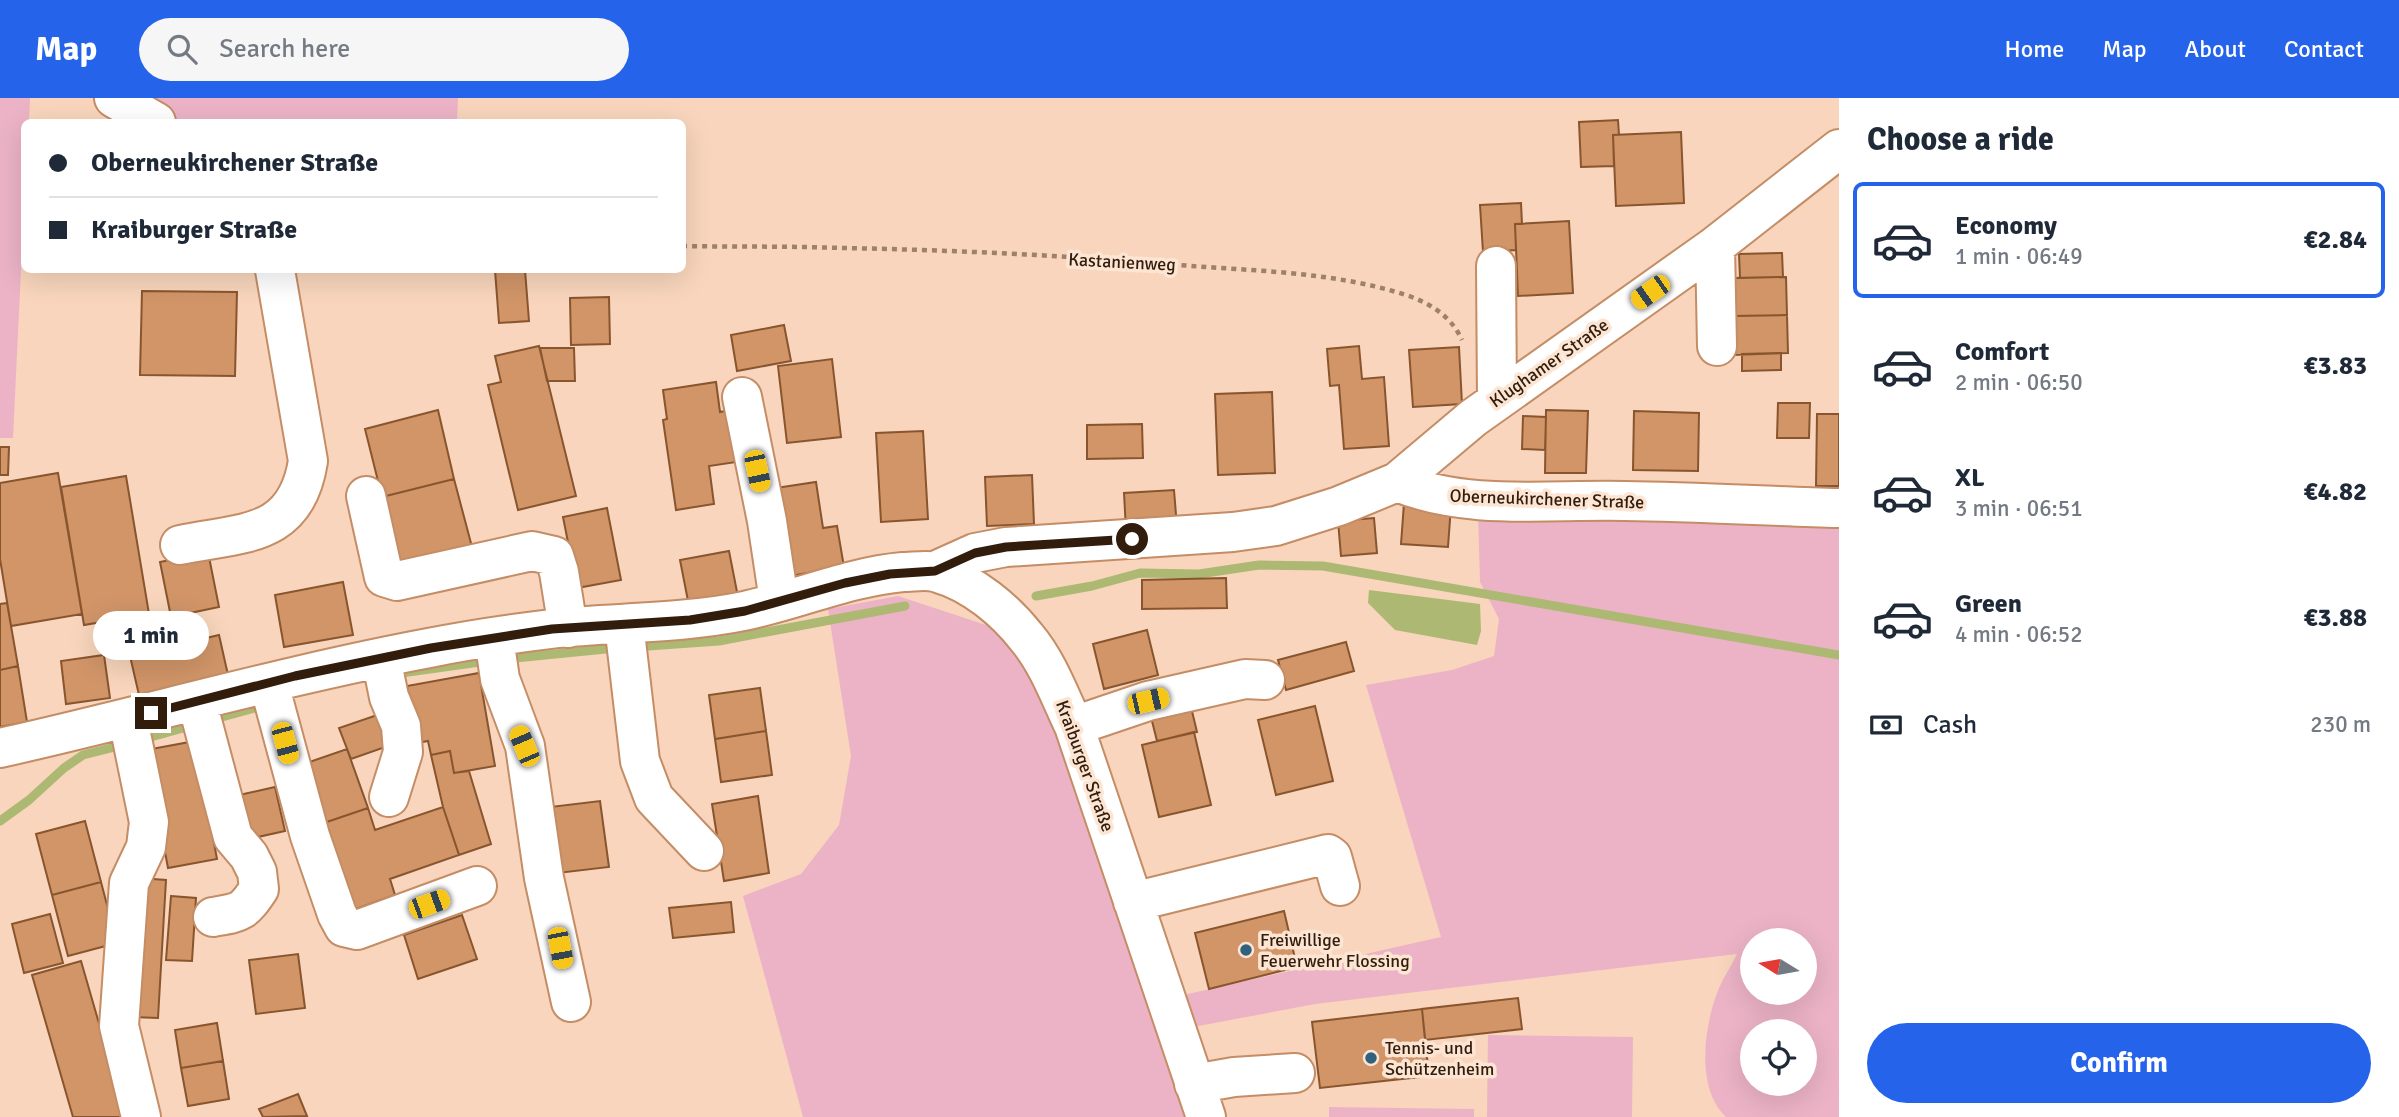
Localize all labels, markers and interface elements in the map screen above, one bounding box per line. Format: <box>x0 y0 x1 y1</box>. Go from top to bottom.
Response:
search box <box>139 18 629 81</box>
text: Map <box>35 29 97 70</box>
icon: search <box>163 30 201 68</box>
text: Search here <box>219 33 350 65</box>
text: Home <box>2004 34 2064 64</box>
text: Map <box>2102 34 2147 64</box>
text: About <box>2185 34 2246 64</box>
text: Contact <box>2284 34 2364 64</box>
text: Choose a ride <box>1867 120 2054 159</box>
text: Oberneukirchener Straße <box>91 147 378 179</box>
icon: car <box>1871 209 1934 272</box>
text: Economy <box>1955 210 2057 242</box>
text: Kraiburger Straße <box>91 214 297 246</box>
text: €2.84 <box>2303 224 2367 256</box>
text: 1 min · 06:49 <box>1955 242 2083 271</box>
street label: Kastanienweg <box>1068 248 1176 276</box>
car <box>1627 271 1674 313</box>
street label: Klughamer Straße <box>1485 314 1613 412</box>
icon: car <box>1871 335 1934 398</box>
text: Comfort <box>1955 336 2049 368</box>
text: €3.83 <box>2303 350 2367 382</box>
text: 2 min · 06:50 <box>1955 368 2083 397</box>
car <box>743 448 772 494</box>
icon: car <box>1871 461 1934 524</box>
text: XL <box>1955 462 1985 494</box>
text: €4.82 <box>2303 476 2367 508</box>
street label: Oberneukirchener Straße <box>1449 485 1645 513</box>
text: 3 min · 06:51 <box>1955 494 2083 523</box>
route start <box>1116 523 1148 555</box>
icon: car <box>1871 587 1934 650</box>
text: Green <box>1955 588 2022 620</box>
text: €3.88 <box>2303 602 2367 634</box>
callout: 1 min <box>93 612 209 660</box>
text: 4 min · 06:52 <box>1955 620 2083 649</box>
text: 1 min <box>123 621 179 650</box>
car <box>1126 686 1171 716</box>
route end <box>135 697 167 729</box>
street label: Kraiburger Straße <box>1051 697 1119 835</box>
icon: cash <box>1867 706 1905 744</box>
text: Cash <box>1923 709 1977 741</box>
text: 230 m <box>2310 710 2371 739</box>
car <box>270 720 301 766</box>
car <box>507 723 542 769</box>
car <box>406 887 453 921</box>
car <box>546 925 575 971</box>
north arrow <box>1740 928 1816 1004</box>
map controls <box>1740 928 1817 1096</box>
place label: Freiwillige Feuerwehr Flossing <box>1260 929 1410 972</box>
marker: Freiwillige Feuerwehr Flossing <box>1238 942 1254 958</box>
button: locate <box>1740 1019 1817 1096</box>
button: Confirm <box>1867 1023 2371 1103</box>
place label: Tennis- und Schützenheim <box>1385 1037 1494 1080</box>
marker: Tennis- und Schützenheim <box>1363 1050 1379 1066</box>

